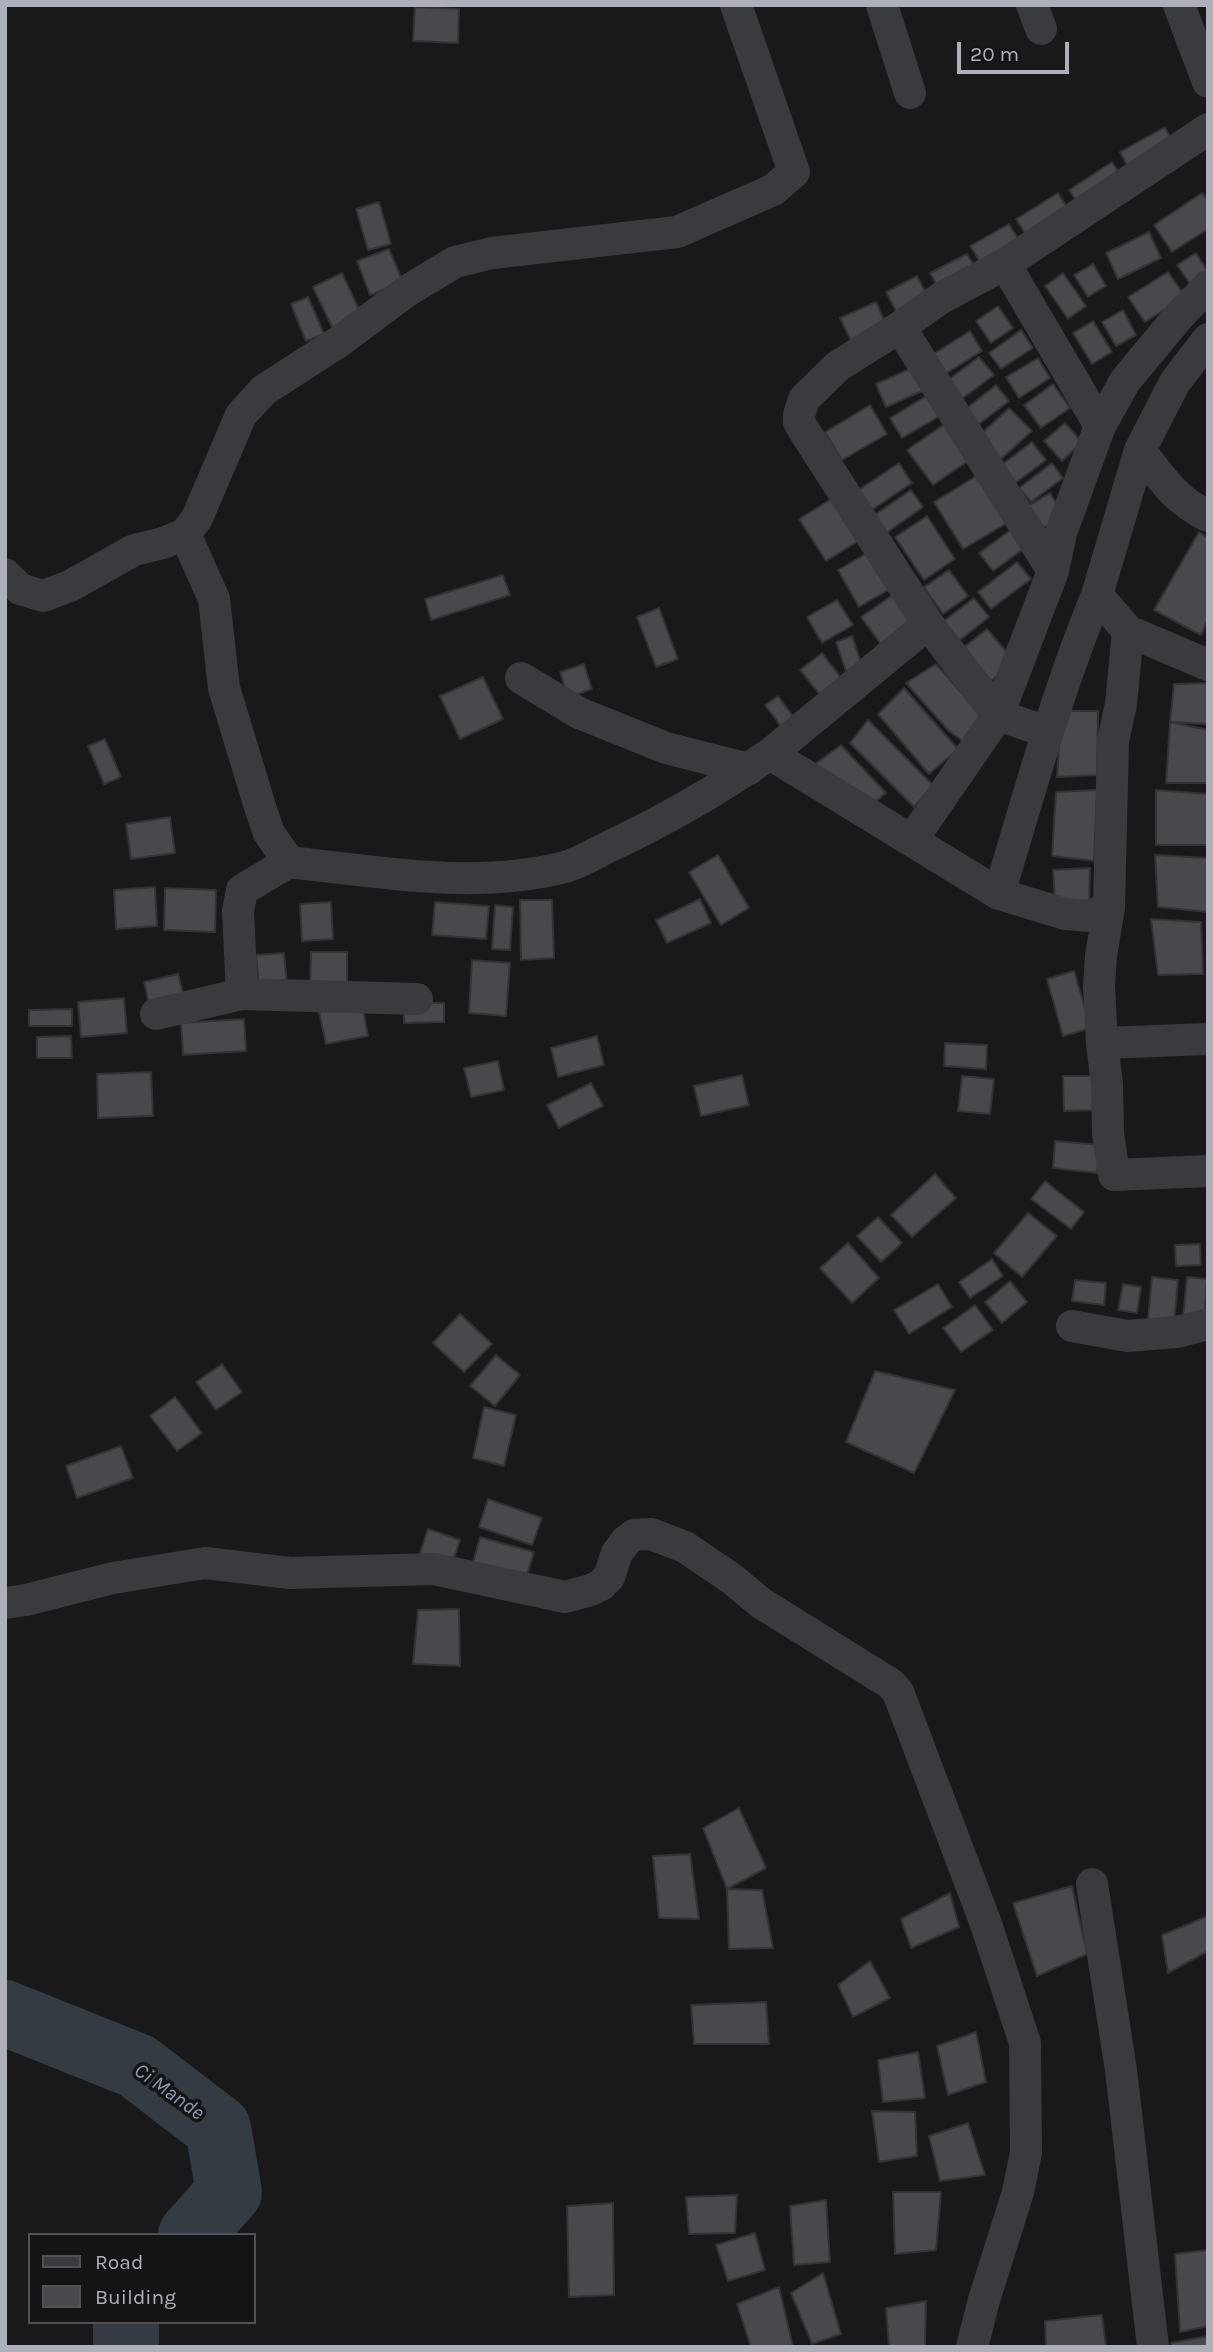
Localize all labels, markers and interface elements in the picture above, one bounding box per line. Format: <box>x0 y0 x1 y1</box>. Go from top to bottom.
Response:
scale bar <box>961 28 1073 72</box>
text: 20 m <box>970 42 1019 66</box>
water label: Ci Mande <box>129 2058 209 2126</box>
legend <box>28 2233 256 2324</box>
text: Road <box>95 2250 143 2274</box>
text: Building <box>95 2285 176 2309</box>

